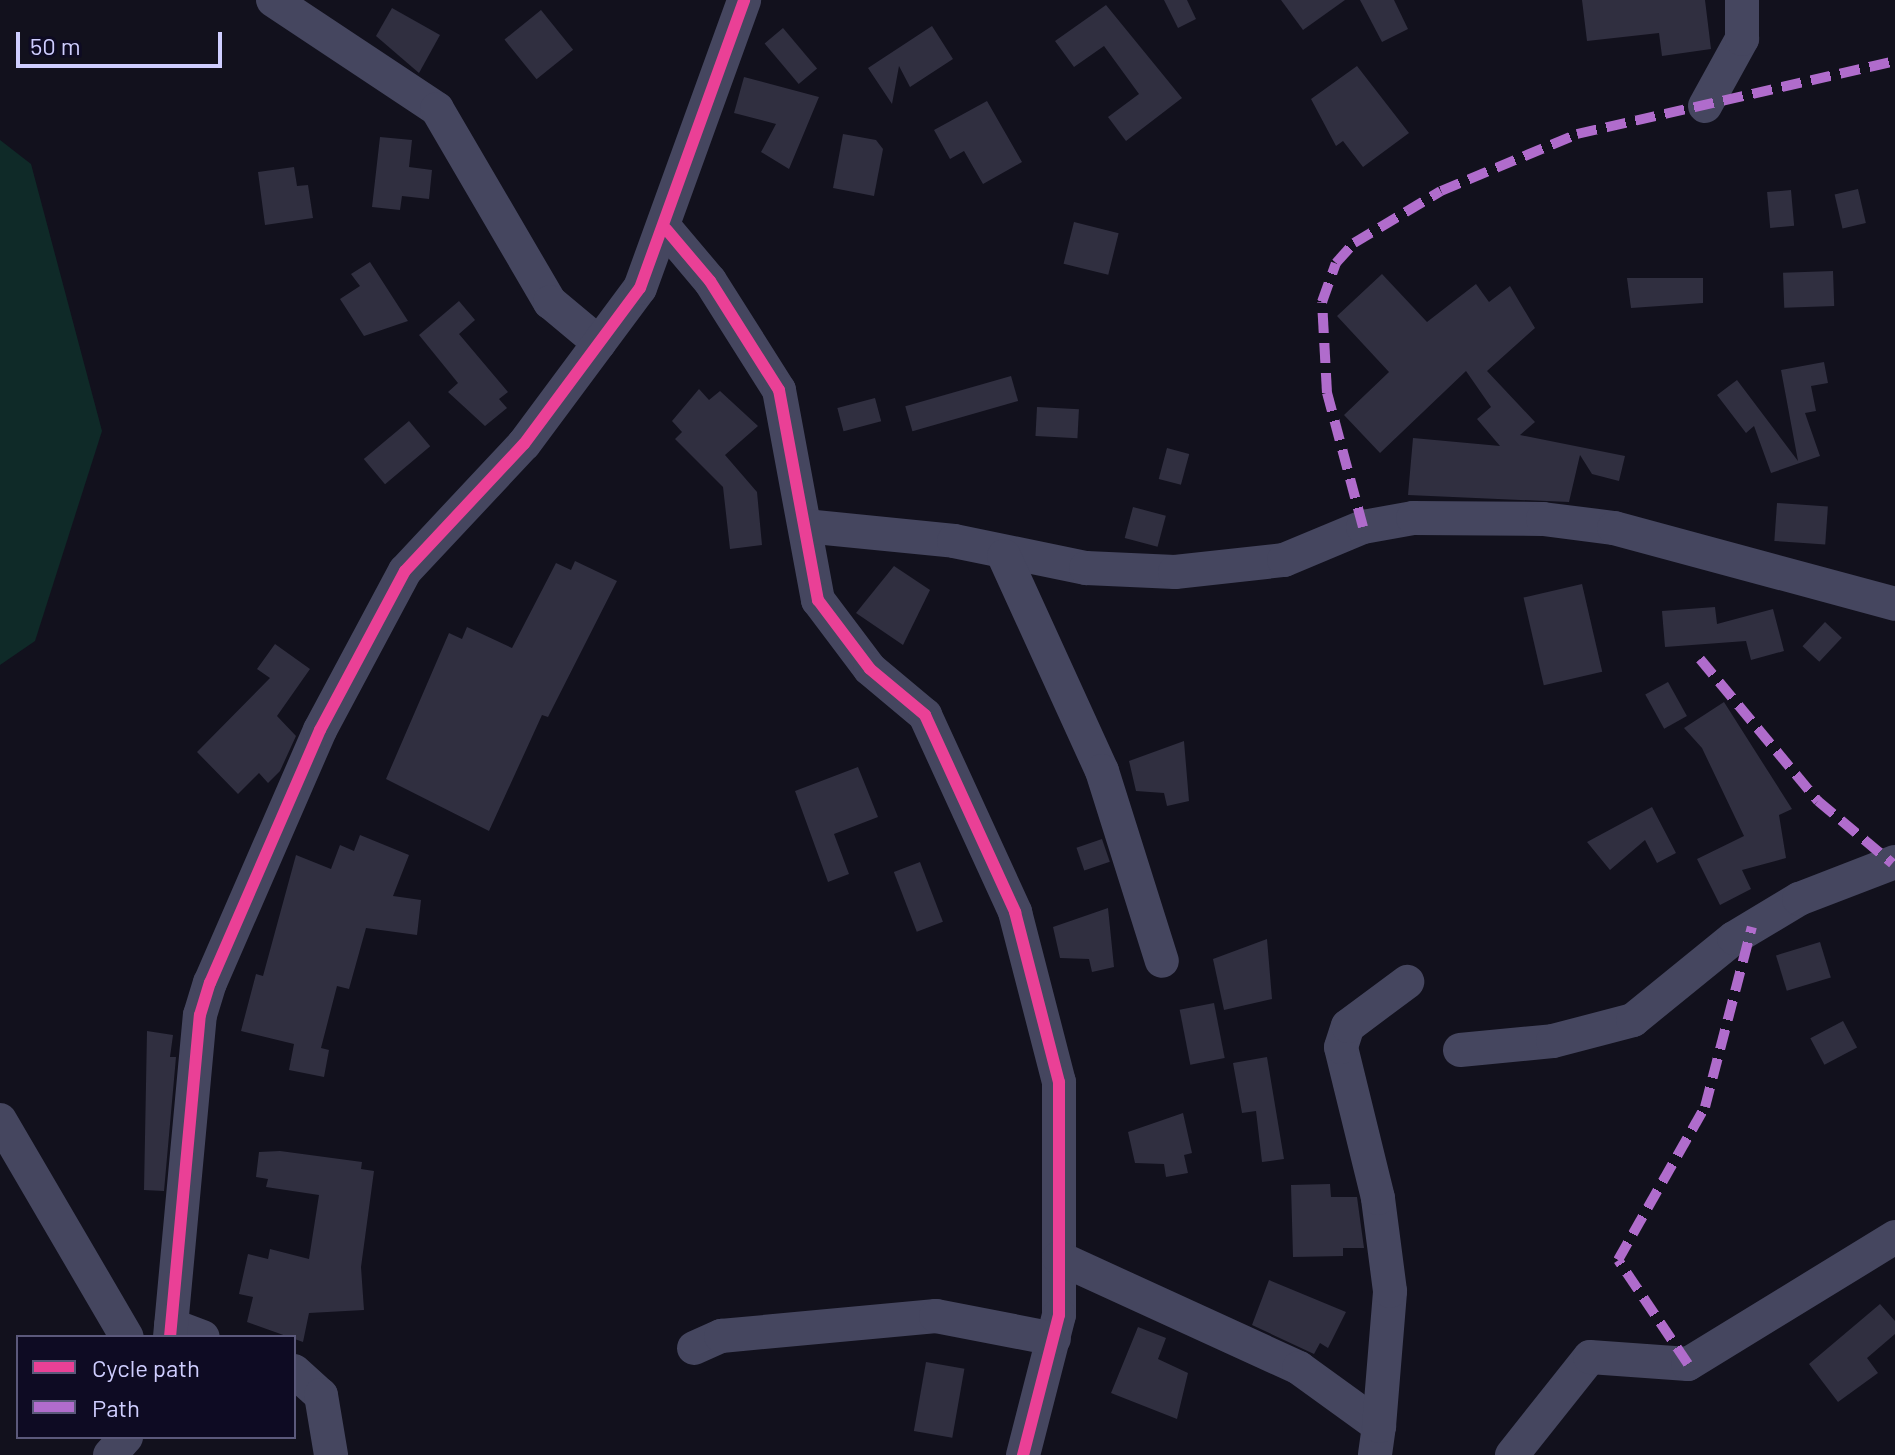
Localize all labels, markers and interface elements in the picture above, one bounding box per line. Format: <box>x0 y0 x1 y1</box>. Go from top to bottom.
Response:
scale bar <box>20 16 226 66</box>
text: 50 m <box>30 31 81 60</box>
legend <box>16 1335 296 1439</box>
text: Cycle path <box>92 1353 200 1382</box>
text: Path <box>92 1393 140 1422</box>

